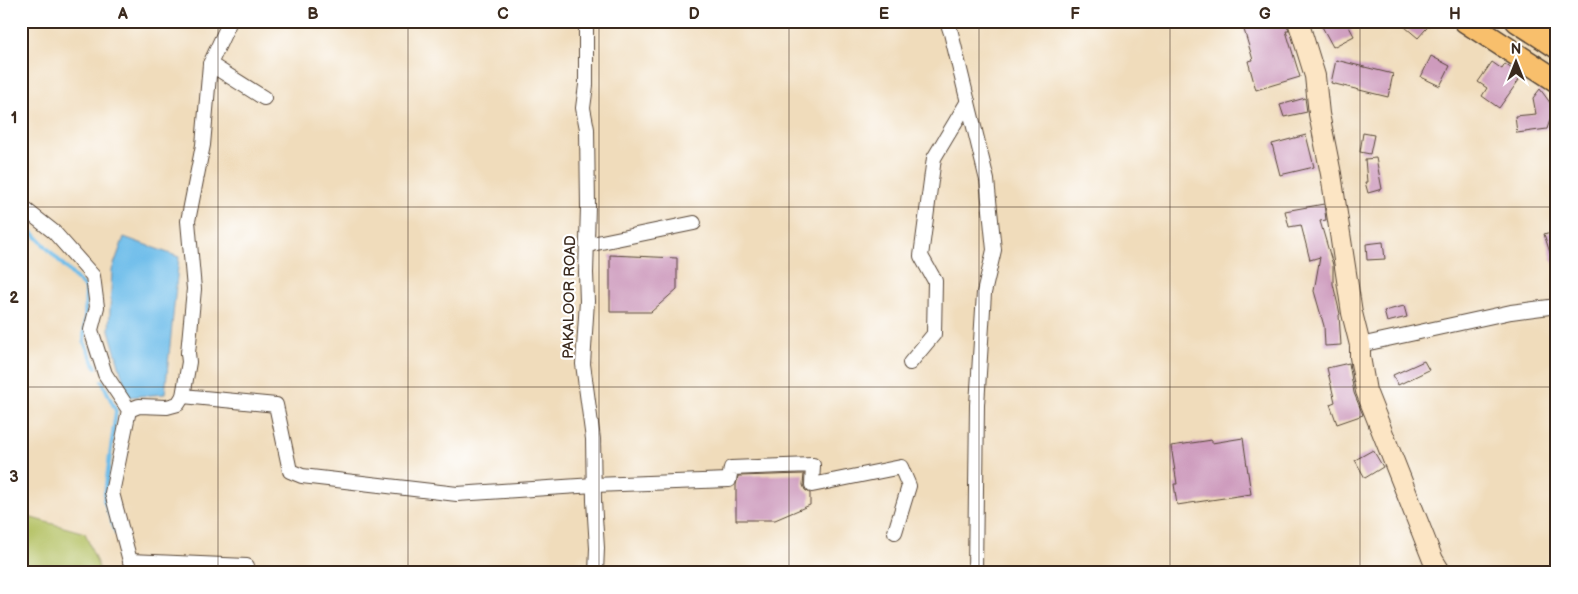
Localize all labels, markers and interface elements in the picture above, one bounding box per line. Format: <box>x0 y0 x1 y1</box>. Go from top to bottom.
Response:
text: A <box>117 5 128 24</box>
text: B <box>307 5 319 24</box>
text: C <box>497 5 509 24</box>
text: D <box>688 5 700 24</box>
text: E <box>879 5 889 24</box>
text: F <box>1070 5 1080 24</box>
text: G <box>1259 5 1271 24</box>
text: H <box>1449 5 1461 24</box>
north arrow <box>1490 38 1540 88</box>
text: N <box>1511 41 1521 58</box>
text: 1 <box>11 109 17 128</box>
street label: PAKALOOR ROAD <box>559 235 580 359</box>
text: 2 <box>9 289 19 308</box>
text: 3 <box>9 468 19 487</box>

